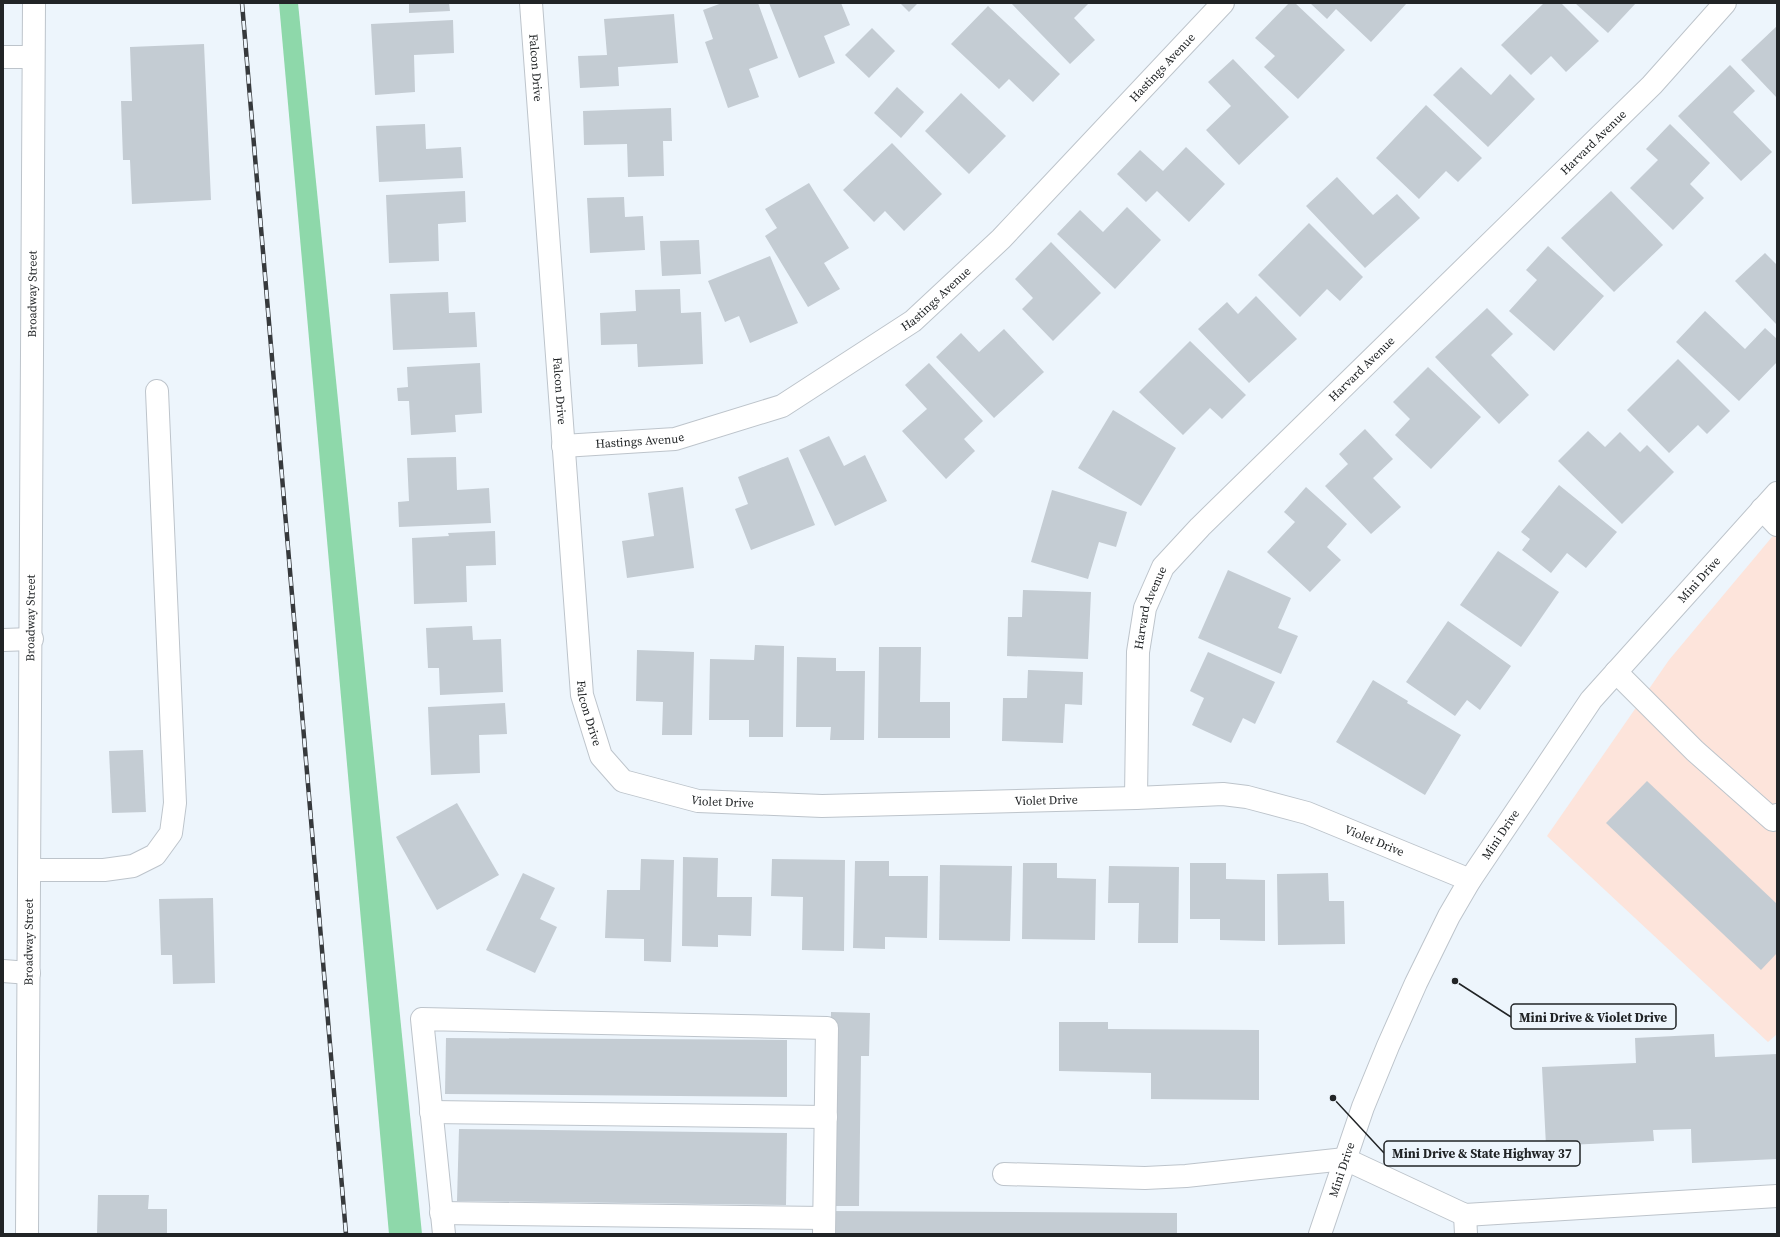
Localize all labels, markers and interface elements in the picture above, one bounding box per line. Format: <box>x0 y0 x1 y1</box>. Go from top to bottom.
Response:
street label: Hastings Avenue <box>1126 30 1199 105</box>
street label: Falcon Drive <box>525 33 546 102</box>
street label: Harvard Avenue <box>1557 106 1630 178</box>
street label: Broadway Street <box>24 250 41 338</box>
street label: Hastings Avenue <box>898 263 974 335</box>
street label: Harvard Avenue <box>1325 333 1398 405</box>
street label: Falcon Drive <box>549 357 570 425</box>
street label: Hastings Avenue <box>595 429 686 452</box>
street label: Mini Drive <box>1674 553 1724 606</box>
street label: Harvard Avenue <box>1131 564 1170 651</box>
street label: Broadway Street <box>22 574 39 662</box>
street label: Falcon Drive <box>573 680 605 748</box>
street label: Violet Drive <box>689 791 754 811</box>
street label: Violet Drive <box>1014 791 1078 809</box>
street label: Mini Drive <box>1478 806 1523 863</box>
street label: Violet Drive <box>1342 821 1407 860</box>
street label: Broadway Street <box>20 898 37 986</box>
callout: Mini Drive & Violet Drive <box>1511 1004 1676 1029</box>
text: Mini Drive & Violet Drive <box>1519 1009 1667 1026</box>
street label: Mini Drive <box>1325 1140 1359 1199</box>
callout: Mini Drive & State Highway 37 <box>1384 1141 1580 1166</box>
text: Mini Drive & State Highway 37 <box>1392 1145 1572 1162</box>

